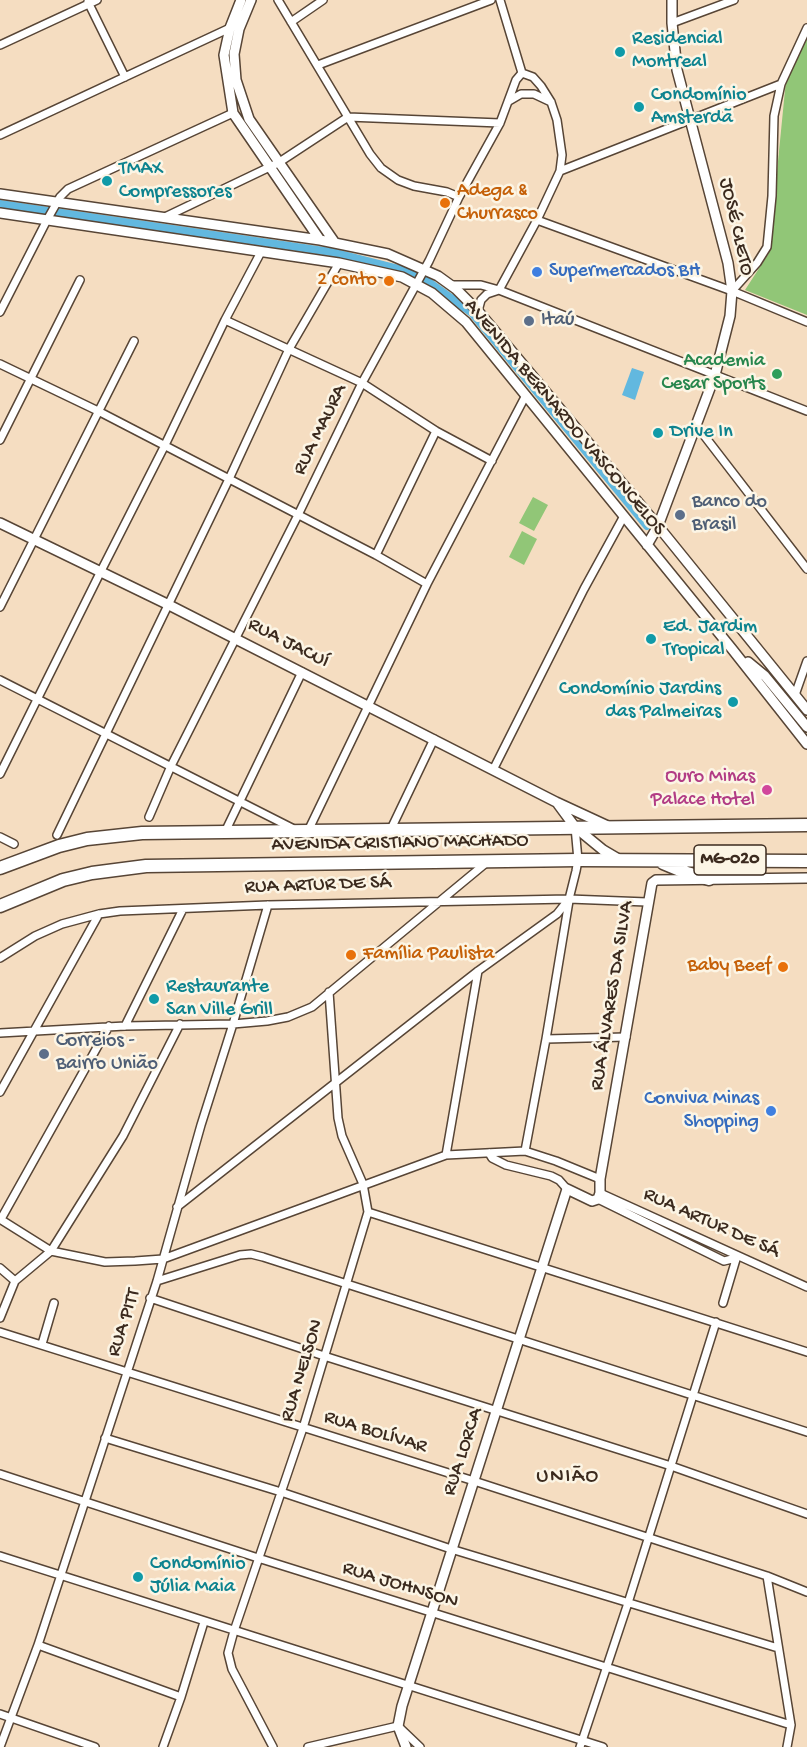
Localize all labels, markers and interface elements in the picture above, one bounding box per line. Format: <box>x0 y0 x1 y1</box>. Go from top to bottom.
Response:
place label: Residencial Montreal <box>632 28 723 75</box>
marker: Residencial Montreal <box>613 45 627 59</box>
place label: Condomínio Amsterdã <box>651 84 747 131</box>
marker: Condomínio Amsterdã <box>632 100 646 114</box>
place label: TMAX Compressores <box>119 158 232 205</box>
marker: TMAX Compressores <box>100 174 114 188</box>
street label: JOSÉ CLETO <box>712 176 758 278</box>
place label: Adega & Churrasco <box>457 180 538 227</box>
marker: Adega & Churrasco <box>438 196 452 210</box>
place label: Supermercados BH <box>549 260 700 284</box>
marker: Supermercados BH <box>530 265 544 279</box>
place label: 2 conto <box>317 269 377 293</box>
marker: 2 conto <box>382 274 396 288</box>
street label: AVENIDA BERNARDO VASCONCELOS <box>458 295 670 541</box>
place label: Itaú <box>541 309 574 333</box>
marker: Itaú <box>522 314 536 328</box>
place label: Academia Cesar Sports <box>661 350 765 397</box>
marker: Academia Cesar Sports <box>770 367 784 381</box>
street label: RUA MAURA <box>289 381 353 479</box>
place label: Drive In <box>670 421 733 445</box>
marker: Drive In <box>651 426 665 440</box>
place label: Banco do Brasil <box>692 491 767 538</box>
marker: Banco do Brasil <box>673 508 687 522</box>
street label: RUA JACUÍ <box>243 613 333 675</box>
place label: Ed. Jardim Tropical <box>663 616 757 663</box>
marker: Ed. Jardim Tropical <box>644 632 658 646</box>
place label: Condomínio Jardins das Palmeiras <box>559 678 721 725</box>
marker: Condomínio Jardins das Palmeiras <box>726 695 740 709</box>
place label: Ouro Minas Palace Hotel <box>651 766 755 813</box>
marker: Ouro Minas Palace Hotel <box>760 783 774 797</box>
street label: AVENIDA CRISTIANO MACHADO <box>271 830 529 858</box>
road number: MG-020 <box>694 845 766 875</box>
street label: RUA ARTUR DE SÁ <box>244 871 392 901</box>
street label: RUA ÁLVARES DA SILVA <box>586 900 640 1092</box>
place label: Família Paulista <box>363 943 494 967</box>
marker: Família Paulista <box>344 948 358 962</box>
place label: Baby Beef <box>688 955 771 979</box>
marker: Baby Beef <box>776 960 790 974</box>
place label: Restaurante San Ville Grill <box>166 976 273 1023</box>
marker: Restaurante San Ville Grill <box>147 992 161 1006</box>
place label: Correios - Bairro União <box>56 1030 158 1077</box>
marker: Correios - Bairro União <box>37 1047 51 1061</box>
place label: Conviva Minas Shopping <box>644 1088 759 1135</box>
marker: Conviva Minas Shopping <box>764 1104 778 1118</box>
street label: RUA ARTUR DE SÁ <box>639 1183 783 1265</box>
street label: RUA PITT <box>103 1286 147 1360</box>
street label: RUA NELSON <box>276 1317 330 1425</box>
street label: RUA LORCA <box>439 1405 489 1499</box>
street label: RUA BOLÍVAR <box>321 1406 429 1460</box>
district label: UNIÃO <box>536 1465 600 1491</box>
place label: Condomínio Júlia Maia <box>150 1553 246 1600</box>
street label: RUA JOHNSON <box>339 1557 461 1615</box>
marker: Condomínio Júlia Maia <box>131 1570 145 1584</box>

